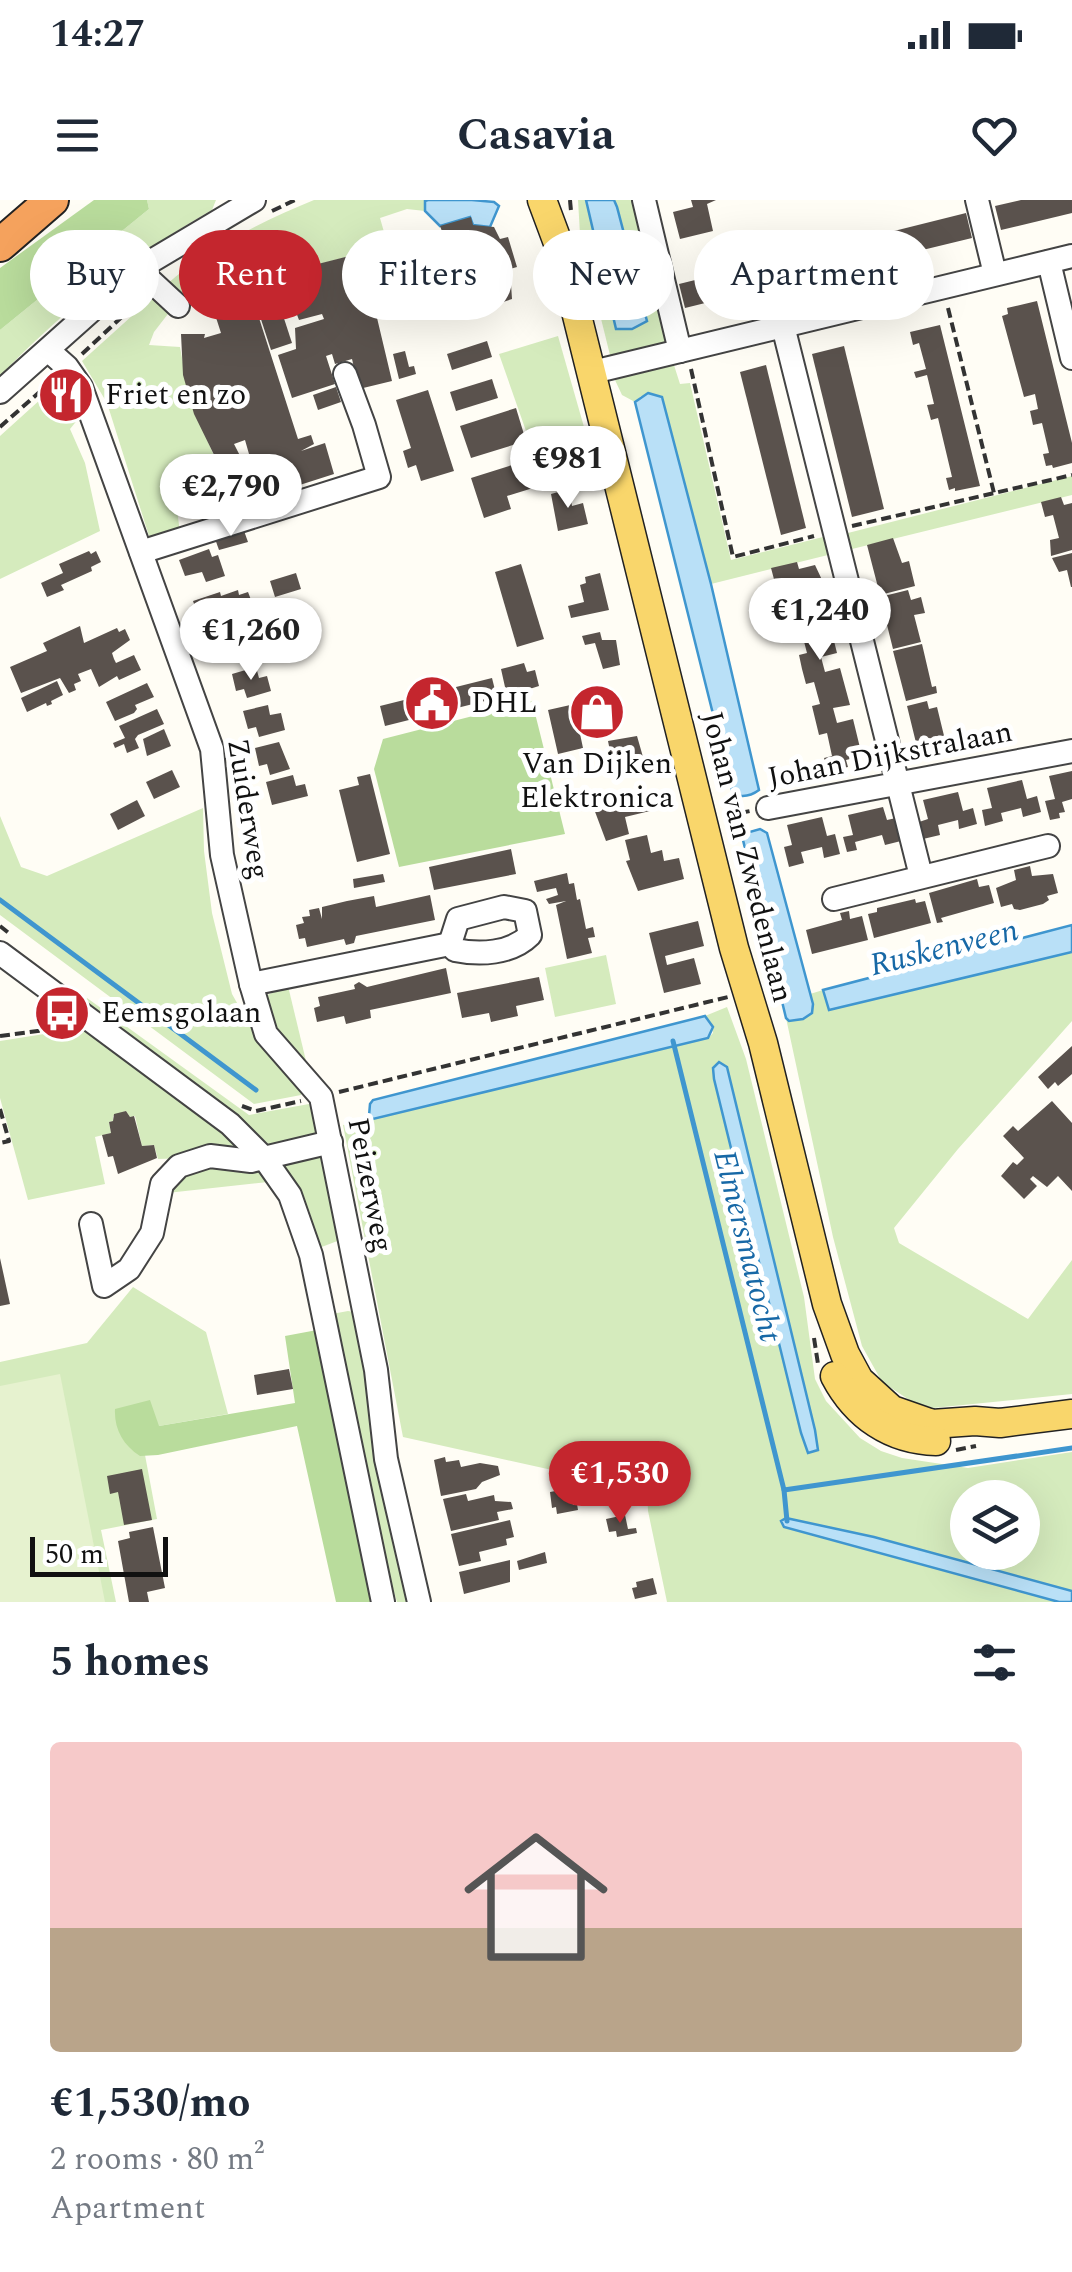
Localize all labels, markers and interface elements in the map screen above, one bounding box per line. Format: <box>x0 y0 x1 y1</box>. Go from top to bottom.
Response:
text: 14:27 <box>50 6 145 64</box>
text: Casavia <box>457 101 615 170</box>
icon: menu <box>50 108 105 163</box>
icon: heart <box>967 108 1022 163</box>
chip: Buy <box>30 230 159 320</box>
chip: Rent <box>179 230 322 320</box>
chip: Filters <box>342 230 513 320</box>
chip: New <box>533 230 674 320</box>
chip: Apartment <box>694 230 934 320</box>
restaurant icon: Friet en zo <box>36 365 96 425</box>
place label: Friet en zo <box>105 372 246 418</box>
pin: €981 <box>509 426 627 511</box>
text: €981 <box>532 434 604 483</box>
pin: €2,790 <box>150 454 312 539</box>
text: €2,790 <box>182 462 280 511</box>
pin: €1,240 <box>739 578 901 663</box>
text: €1,240 <box>771 586 869 635</box>
pin: €1,260 <box>170 598 332 683</box>
text: €1,260 <box>202 606 300 655</box>
public building icon: DHL <box>402 673 462 733</box>
place label: DHL <box>471 680 538 726</box>
shop icon: Van Dijken Elektronica <box>567 682 627 742</box>
street label: Johan van Zwedenlaan <box>689 707 805 1007</box>
street label: Johan Dijkstralaan <box>764 709 1016 801</box>
street label: Zuiderweg <box>214 735 282 883</box>
place label: Van Dijken Elektronica <box>520 741 674 821</box>
water label: Ruskenveen <box>864 906 1024 990</box>
bus stop icon: Eemsgolaan <box>32 983 92 1043</box>
place label: Eemsgolaan <box>101 990 261 1036</box>
street label: Peizerweg <box>334 1114 406 1256</box>
water label: Elmersmatocht <box>699 1145 795 1348</box>
pin: €1,530 <box>539 1441 701 1526</box>
text: €1,530 <box>571 1449 669 1498</box>
map controls <box>950 1480 1040 1570</box>
button: layers <box>950 1480 1040 1570</box>
scale bar <box>30 1532 168 1576</box>
text: 50 m <box>45 1533 104 1576</box>
text: 5 homes <box>50 1631 210 1694</box>
icon: filters <box>967 1635 1022 1690</box>
icon: home <box>446 1807 626 1987</box>
text: €1,530/mo <box>50 2072 250 2135</box>
text: 2 rooms · 80 m² <box>50 2135 264 2184</box>
text: Apartment <box>50 2184 205 2233</box>

